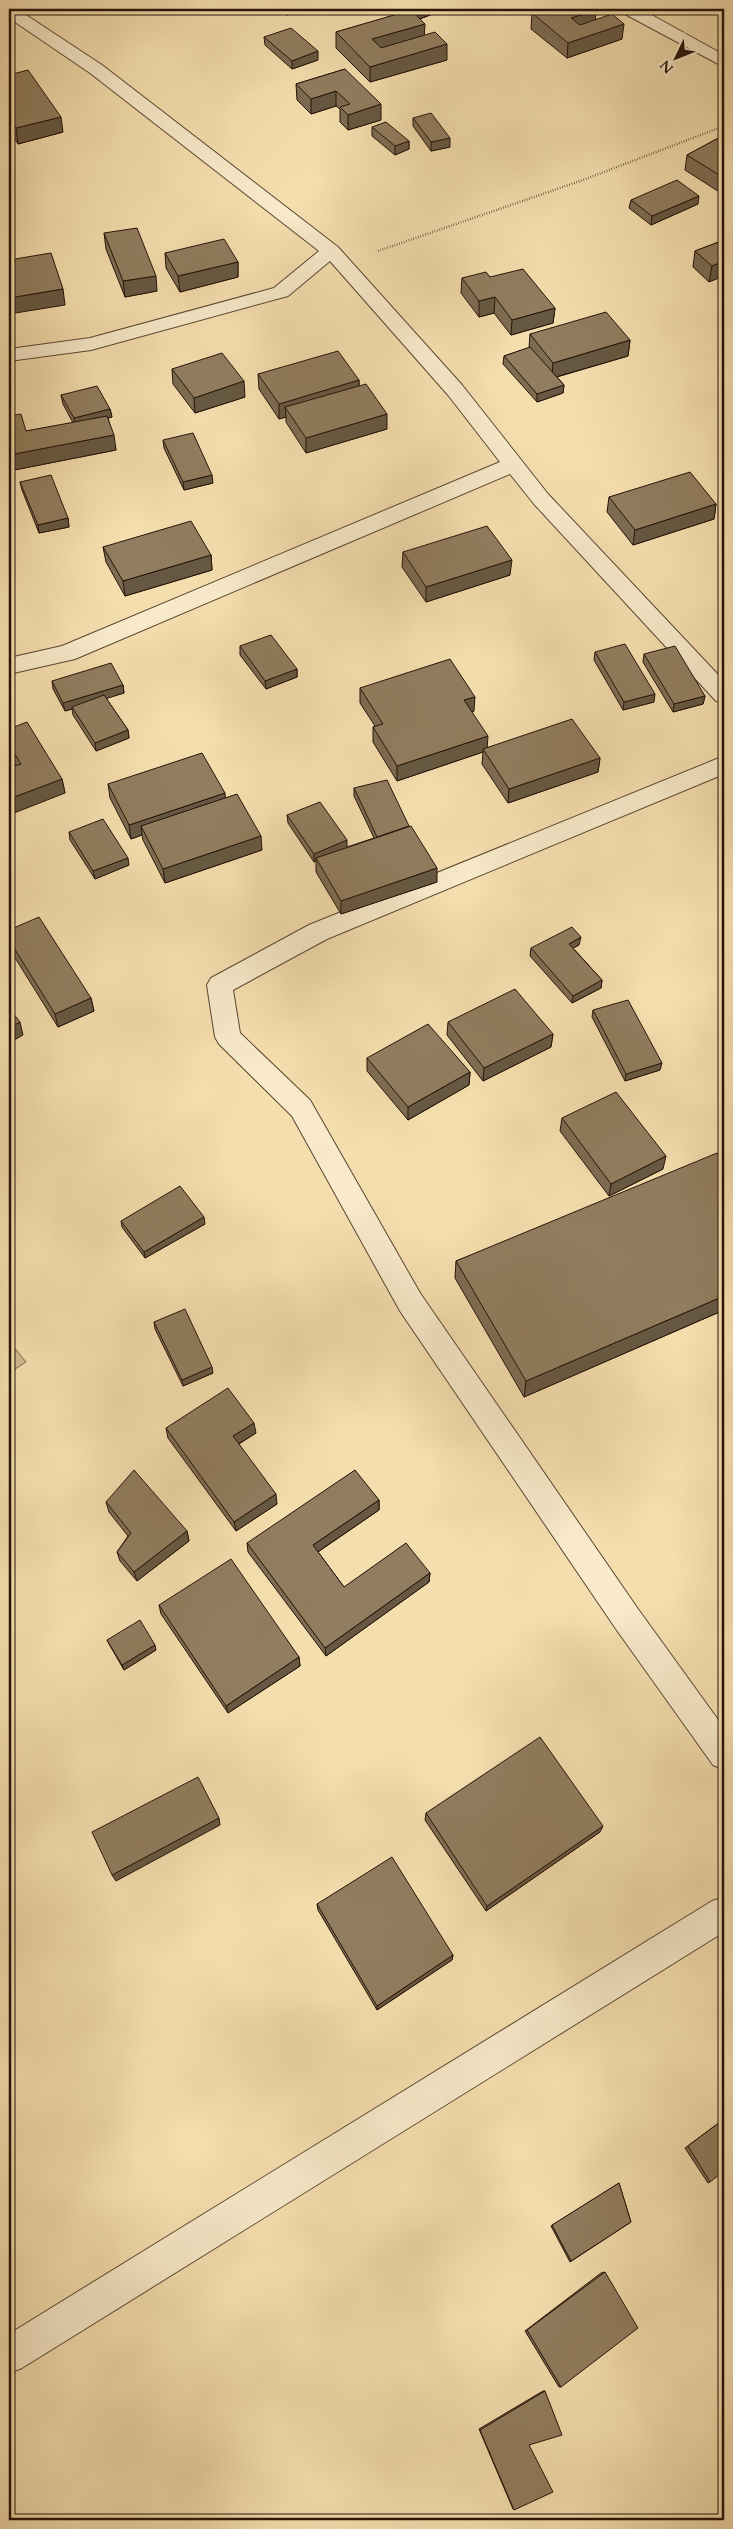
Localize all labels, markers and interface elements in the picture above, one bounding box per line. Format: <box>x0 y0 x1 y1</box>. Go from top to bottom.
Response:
north arrow <box>650 32 700 82</box>
text: N <box>656 56 678 77</box>

